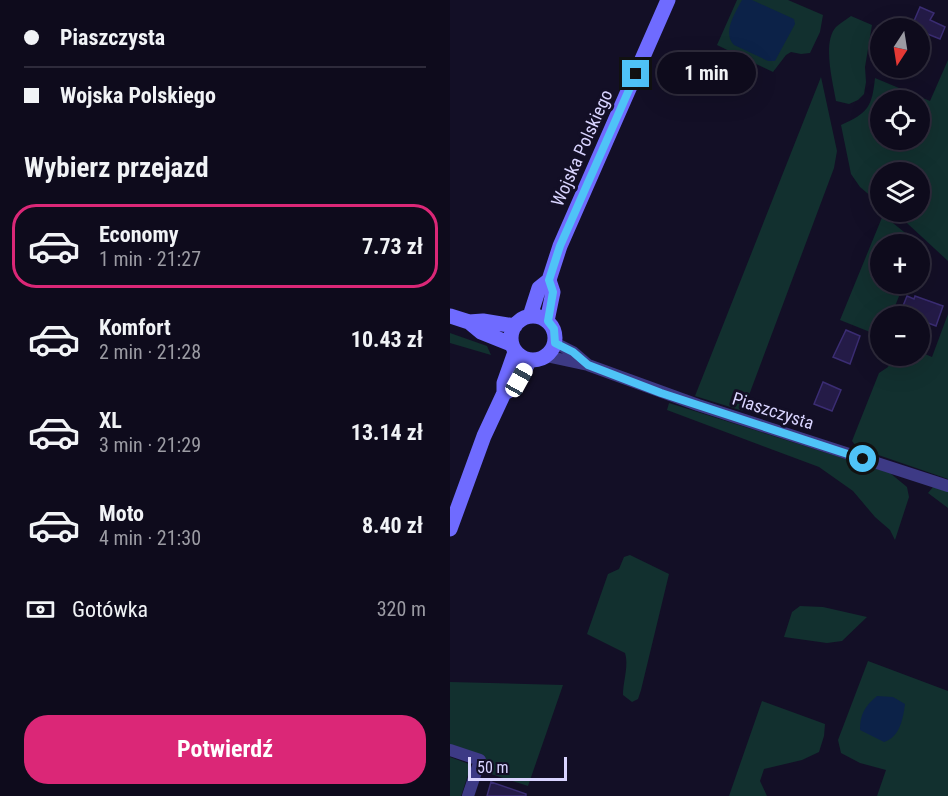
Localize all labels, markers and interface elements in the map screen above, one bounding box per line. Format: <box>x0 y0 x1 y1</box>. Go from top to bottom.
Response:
north arrow <box>870 18 930 78</box>
map controls <box>870 18 930 366</box>
text: Piaszczysta <box>60 25 165 50</box>
callout: 1 min <box>657 53 756 95</box>
route end <box>622 60 649 87</box>
text: 1 min <box>684 61 729 85</box>
text: Wojska Polskiego <box>60 83 216 108</box>
street label: Wojska Polskiego <box>546 86 617 209</box>
button: locate <box>870 90 930 150</box>
text: Wybierz przejazd <box>24 152 209 184</box>
button: layers <box>870 162 930 222</box>
icon: car <box>27 219 81 273</box>
text: Economy <box>99 222 179 247</box>
text: 7.73 zł <box>362 234 423 259</box>
button: + <box>870 234 930 294</box>
text: 1 min · 21:27 <box>99 247 201 271</box>
button: − <box>870 306 930 366</box>
icon: car <box>27 312 81 366</box>
text: Komfort <box>99 315 171 340</box>
text: 10.43 zł <box>351 327 423 352</box>
text: 2 min · 21:28 <box>99 340 201 364</box>
car <box>502 360 536 400</box>
street label: Piaszczysta <box>730 387 817 434</box>
icon: car <box>27 405 81 459</box>
text: XL <box>99 408 122 433</box>
text: 13.14 zł <box>351 420 423 445</box>
text: 3 min · 21:29 <box>99 433 201 457</box>
route start <box>849 445 876 472</box>
icon: car <box>27 498 81 552</box>
text: Moto <box>99 501 144 526</box>
text: 8.40 zł <box>362 513 423 538</box>
text: 4 min · 21:30 <box>99 526 201 550</box>
icon: cash <box>24 593 57 626</box>
text: Gotówka <box>72 597 148 622</box>
text: 320 m <box>377 597 426 621</box>
button: Potwierdź <box>24 715 426 784</box>
scale bar <box>468 754 567 782</box>
text: 50 m <box>477 758 509 777</box>

